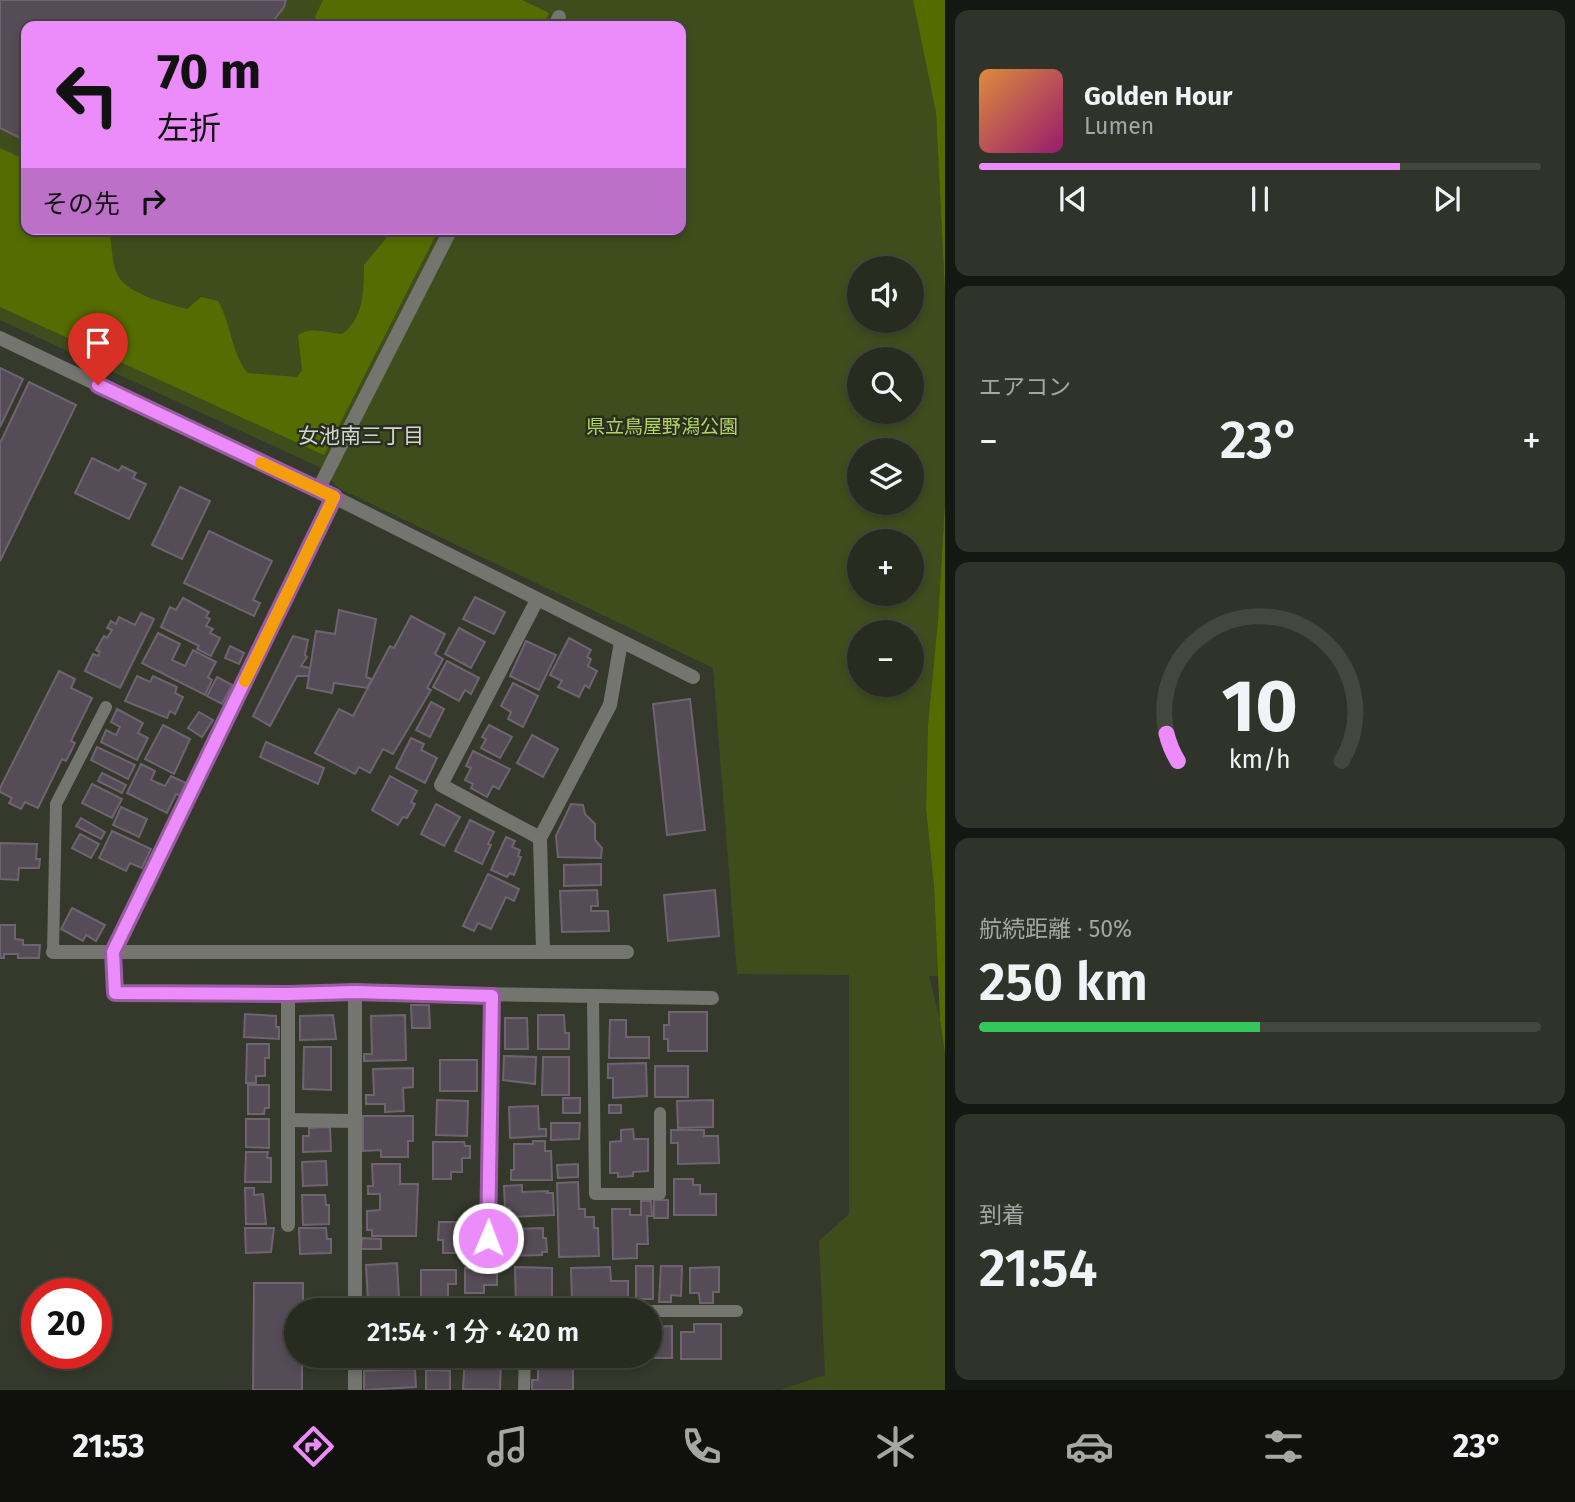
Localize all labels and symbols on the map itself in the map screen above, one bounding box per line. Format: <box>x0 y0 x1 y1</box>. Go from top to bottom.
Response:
pin <box>68 313 128 385</box>
park label: 県立鳥屋野潟公園 <box>586 415 738 438</box>
district label: 女池南三丁目 <box>298 423 424 449</box>
position arrow <box>451 1201 525 1275</box>
speed limit sign: 20 <box>21 1278 112 1369</box>

